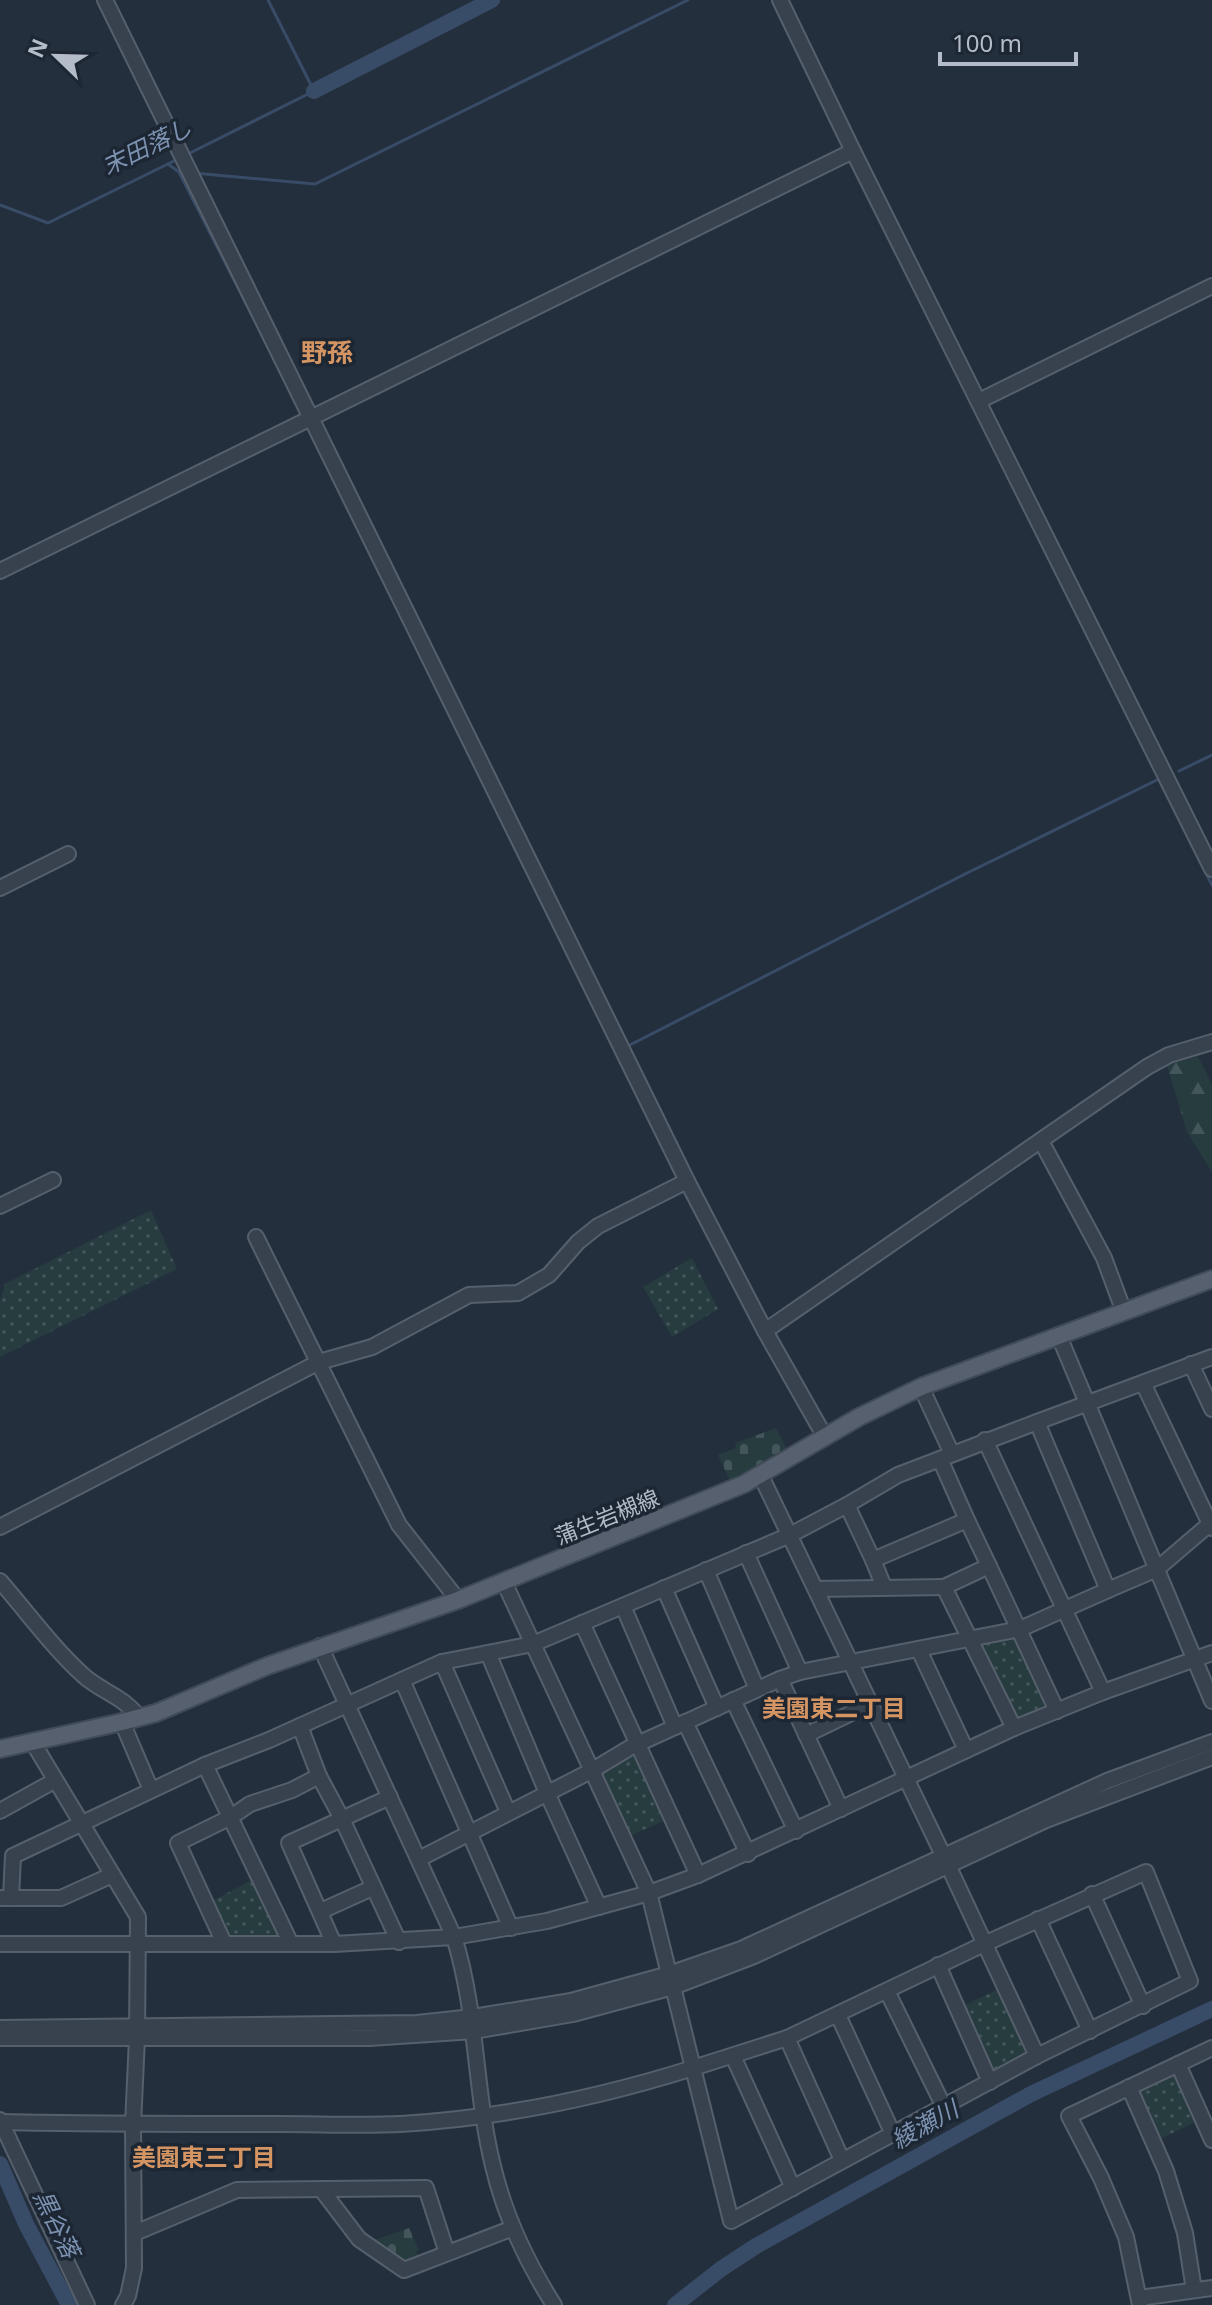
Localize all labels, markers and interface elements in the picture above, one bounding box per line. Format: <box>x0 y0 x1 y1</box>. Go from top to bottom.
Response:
north arrow <box>16 16 96 96</box>
scale bar <box>940 16 1076 66</box>
text: 100 m <box>952 26 1022 59</box>
text: N <box>19 34 54 62</box>
water label: 末田落し <box>96 110 197 182</box>
district label: 野孫 <box>301 334 353 370</box>
street label: 蒲生岩槻線 <box>550 1482 663 1551</box>
district label: 美園東二丁目 <box>762 1691 906 1724</box>
water label: 綾瀬川 <box>885 2090 966 2156</box>
district label: 美園東三丁目 <box>132 2140 276 2173</box>
water label: 黒谷落 <box>27 2184 90 2267</box>

